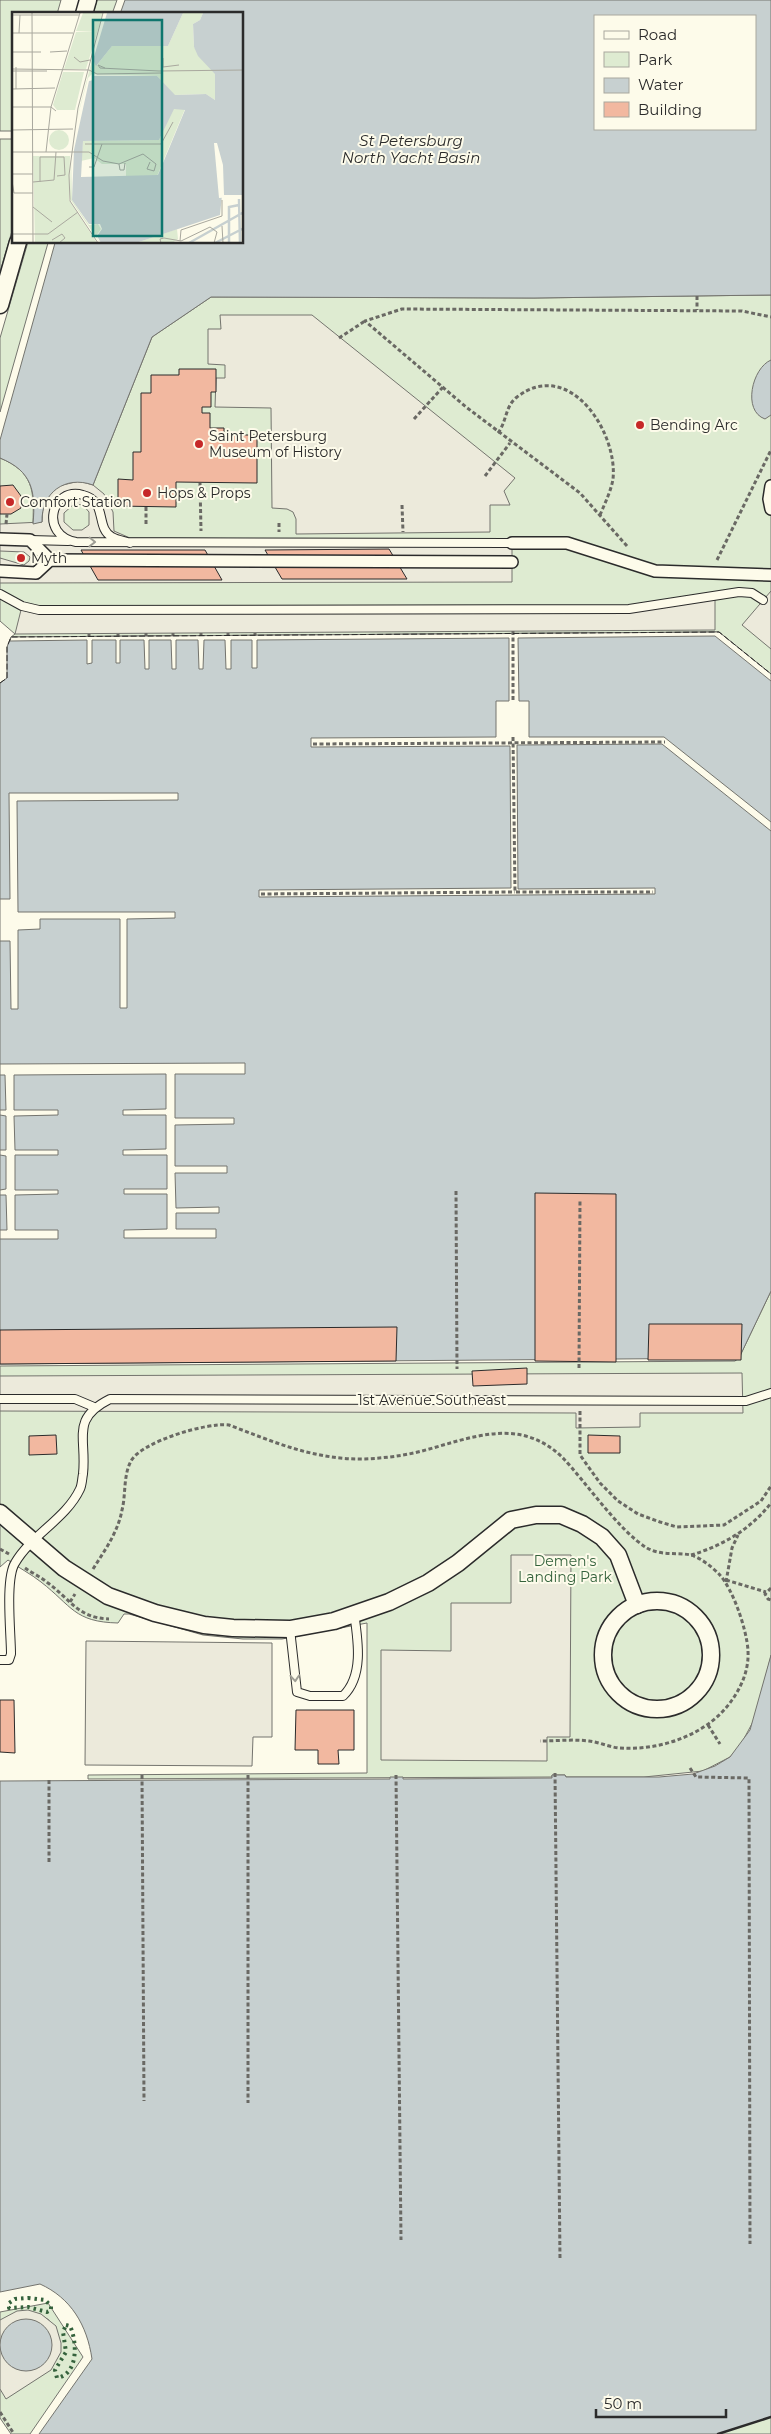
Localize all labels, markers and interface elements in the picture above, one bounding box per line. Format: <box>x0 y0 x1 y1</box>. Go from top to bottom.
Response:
inset map <box>12 12 244 244</box>
legend <box>594 15 756 130</box>
text: Road <box>638 25 677 44</box>
text: Park <box>638 50 672 69</box>
text: Water <box>638 75 684 94</box>
text: Building <box>638 100 702 119</box>
water label: St Petersburg North Yacht Basin <box>342 131 480 167</box>
place label: Bending Arc <box>650 416 738 434</box>
marker: Bending Arc <box>634 419 646 431</box>
place label: Saint Petersburg Museum of History <box>209 427 342 461</box>
marker: Saint Petersburg Museum of History <box>193 438 205 450</box>
place label: Hops & Props <box>157 484 251 502</box>
marker: Hops & Props <box>141 487 153 499</box>
place label: Comfort Station <box>20 493 132 511</box>
marker: Comfort Station <box>4 496 16 508</box>
one-way arrow <box>88 537 96 547</box>
place label: Myth <box>31 549 67 567</box>
marker: Myth <box>15 552 27 564</box>
street label: 1st Avenue Southeast <box>358 1391 507 1409</box>
park label: Demen's Landing Park <box>518 1552 613 1586</box>
one-way arrow <box>290 1674 301 1682</box>
scale bar <box>596 2386 726 2418</box>
text: 50 m <box>604 2394 642 2413</box>

